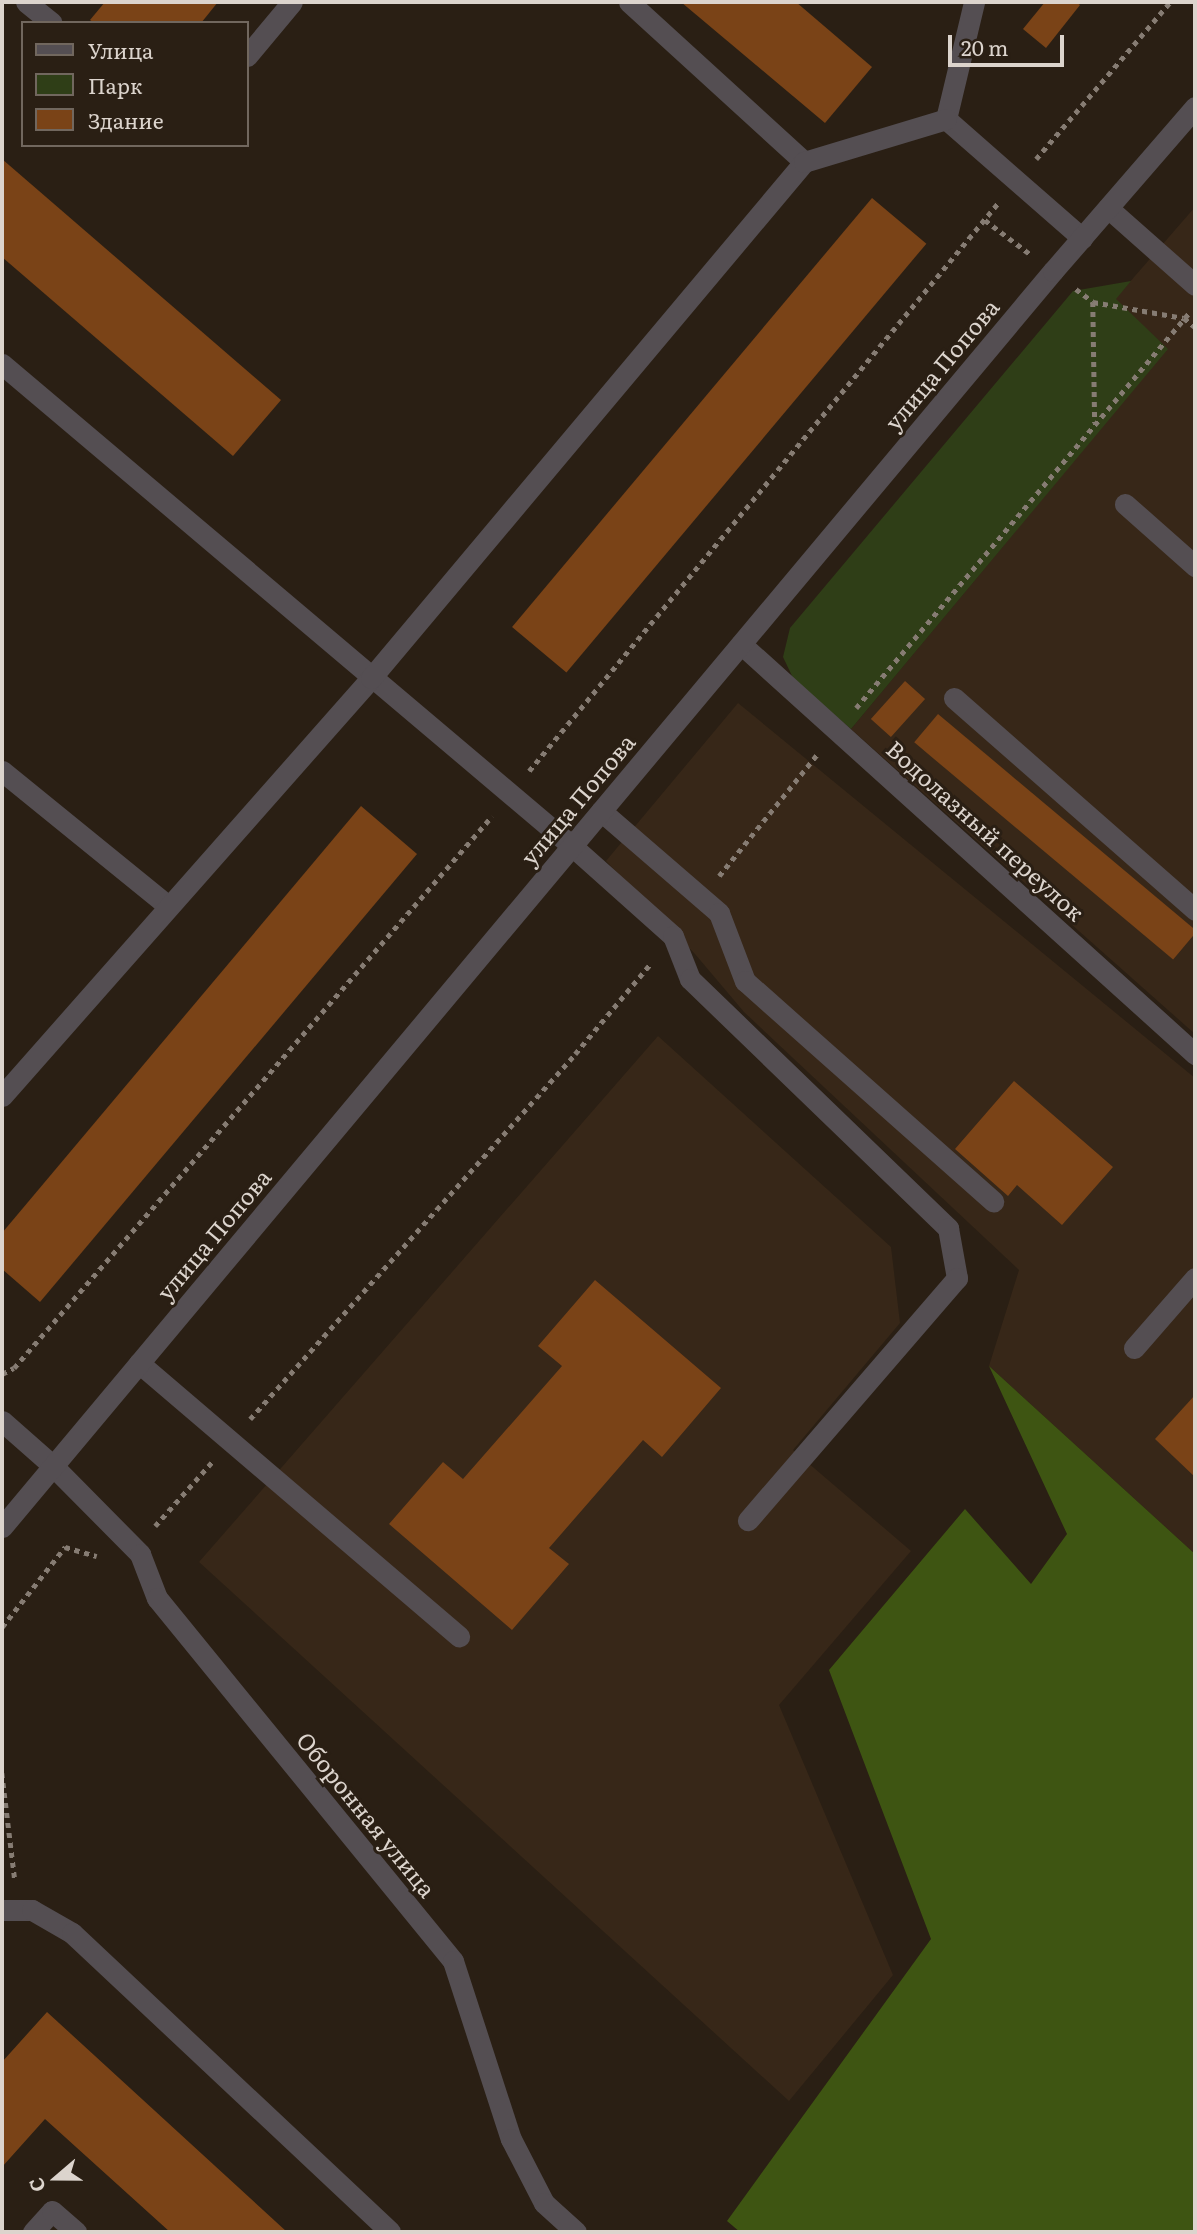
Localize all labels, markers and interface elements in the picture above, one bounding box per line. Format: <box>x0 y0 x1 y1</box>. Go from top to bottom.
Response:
legend <box>21 21 248 147</box>
scale bar <box>952 21 1068 65</box>
text: 20 m <box>961 31 1008 62</box>
text: Улица <box>88 34 153 65</box>
text: Парк <box>88 69 142 100</box>
text: Здание <box>88 104 164 135</box>
street label: улица Попова <box>878 293 1004 435</box>
street label: улица Попова <box>514 728 640 870</box>
street label: Водолазный переулок <box>882 734 1090 926</box>
street label: улица Попова <box>150 1163 276 1305</box>
street label: Оборонная улица <box>292 1726 442 1902</box>
north arrow <box>21 2143 91 2213</box>
text: С <box>21 2174 52 2196</box>

